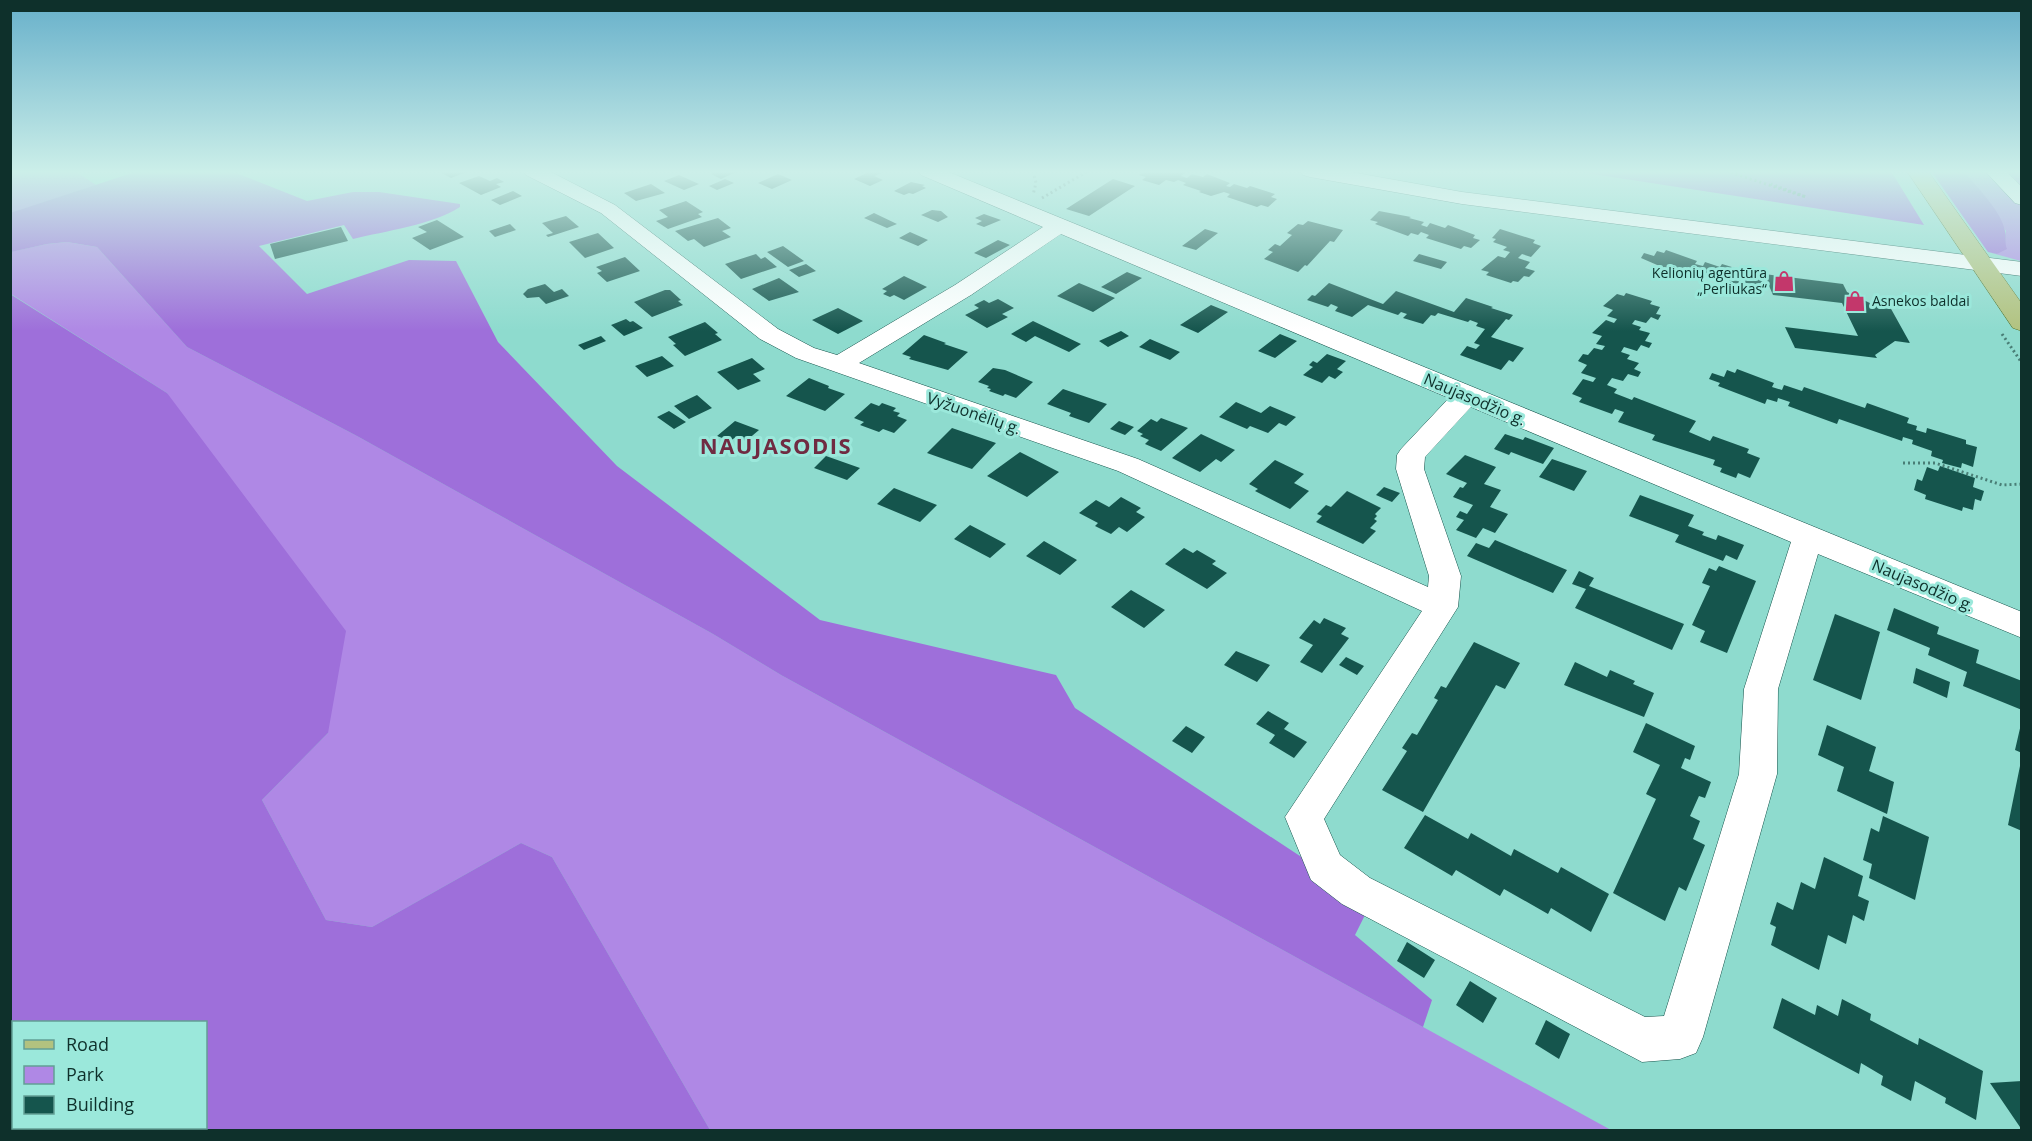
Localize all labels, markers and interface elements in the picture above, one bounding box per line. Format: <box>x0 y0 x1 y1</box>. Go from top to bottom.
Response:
place label: Kelionių agentūra „Perliukas“ <box>1652 263 1767 298</box>
shop icon: Kelionių agentūra „Perliukas“ <box>1772 269 1796 293</box>
shop icon: Asnekos baldai <box>1843 289 1867 313</box>
place label: Asnekos baldai <box>1872 291 1970 310</box>
street label: Naujasodžio g. <box>1421 368 1529 430</box>
street label: Vyžuonėlių g. <box>924 387 1024 439</box>
district label: NAUJASODIS <box>700 430 852 460</box>
street label: Naujasodžio g. <box>1869 554 1977 616</box>
legend <box>12 1021 207 1129</box>
text: Road <box>66 1032 109 1056</box>
text: Park <box>66 1062 104 1086</box>
text: Building <box>66 1092 134 1116</box>

